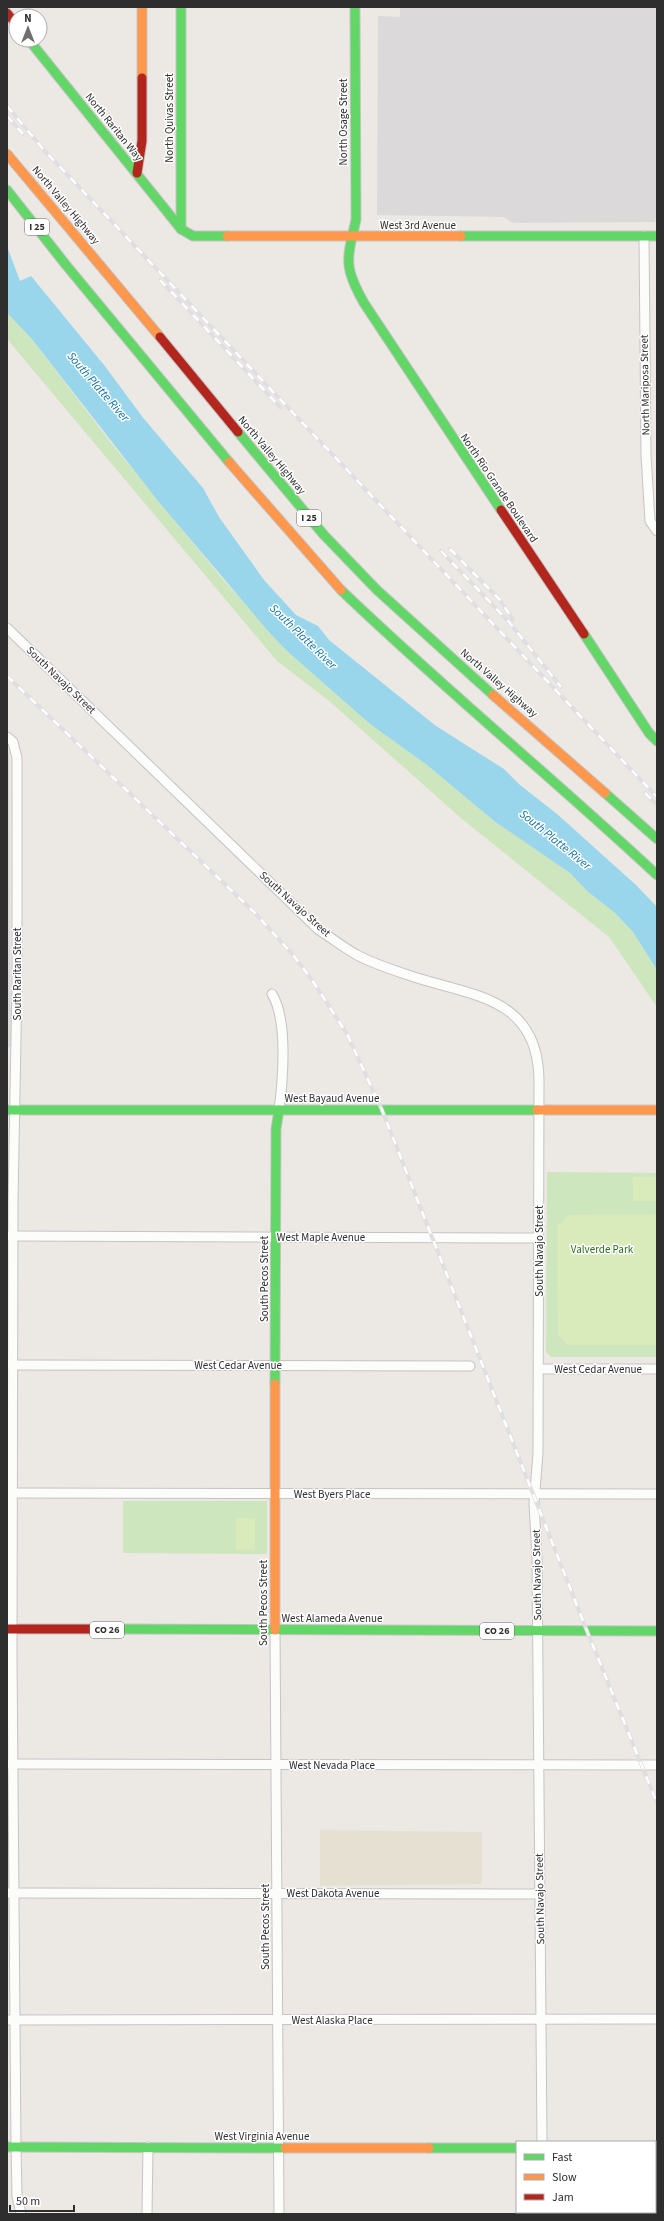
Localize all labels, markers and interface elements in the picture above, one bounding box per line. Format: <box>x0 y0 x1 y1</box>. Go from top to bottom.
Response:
north arrow <box>8 8 48 48</box>
text: N <box>24 11 32 26</box>
street label: North Quivas Street <box>162 73 177 163</box>
street label: North Osage Street <box>336 78 351 165</box>
street label: North Raritan Way <box>82 90 146 164</box>
street label: North Valley Highway <box>29 163 103 247</box>
street label: West 3rd Avenue <box>380 218 456 233</box>
road number: I 25 <box>25 219 49 235</box>
street label: North Mariposa Street <box>637 334 653 436</box>
water label: South Platte River <box>63 348 134 426</box>
street label: North Valley Highway <box>235 413 309 497</box>
street label: North Rio Grande Boulevard <box>457 430 541 546</box>
road number: I 25 <box>297 510 321 526</box>
water label: South Platte River <box>266 600 341 674</box>
street label: South Navajo Street <box>23 643 99 717</box>
street label: North Valley Highway <box>457 645 541 721</box>
water label: South Platte River <box>516 806 595 875</box>
street label: South Navajo Street <box>256 868 334 940</box>
street label: South Raritan Street <box>10 927 25 1020</box>
street label: West Bayaud Avenue <box>284 1091 380 1106</box>
street label: South Navajo Street <box>532 1205 547 1297</box>
street label: West Maple Avenue <box>277 1230 366 1245</box>
street label: South Pecos Street <box>257 1236 272 1322</box>
park label: Valverde Park <box>571 1242 634 1257</box>
street label: West Cedar Avenue <box>194 1358 282 1373</box>
street label: West Cedar Avenue <box>554 1362 642 1377</box>
street label: West Byers Place <box>294 1487 371 1502</box>
street label: South Navajo Street <box>529 1529 545 1621</box>
street label: South Pecos Street <box>256 1560 271 1646</box>
street label: West Alameda Avenue <box>281 1611 383 1626</box>
road number: CO 26 <box>90 1622 124 1638</box>
road number: CO 26 <box>480 1623 514 1639</box>
street label: West Nevada Place <box>289 1758 376 1773</box>
street label: South Navajo Street <box>532 1853 548 1945</box>
street label: South Pecos Street <box>258 1884 273 1970</box>
street label: West Dakota Avenue <box>287 1886 380 1901</box>
street label: West Alaska Place <box>291 2013 373 2028</box>
street label: West Virginia Avenue <box>214 2129 310 2144</box>
legend <box>516 2141 656 2213</box>
text: Fast <box>552 2149 572 2166</box>
text: Slow <box>552 2169 577 2186</box>
scale bar <box>10 2187 74 2213</box>
text: Jam <box>552 2189 574 2206</box>
text: 50 m <box>16 2193 40 2210</box>

